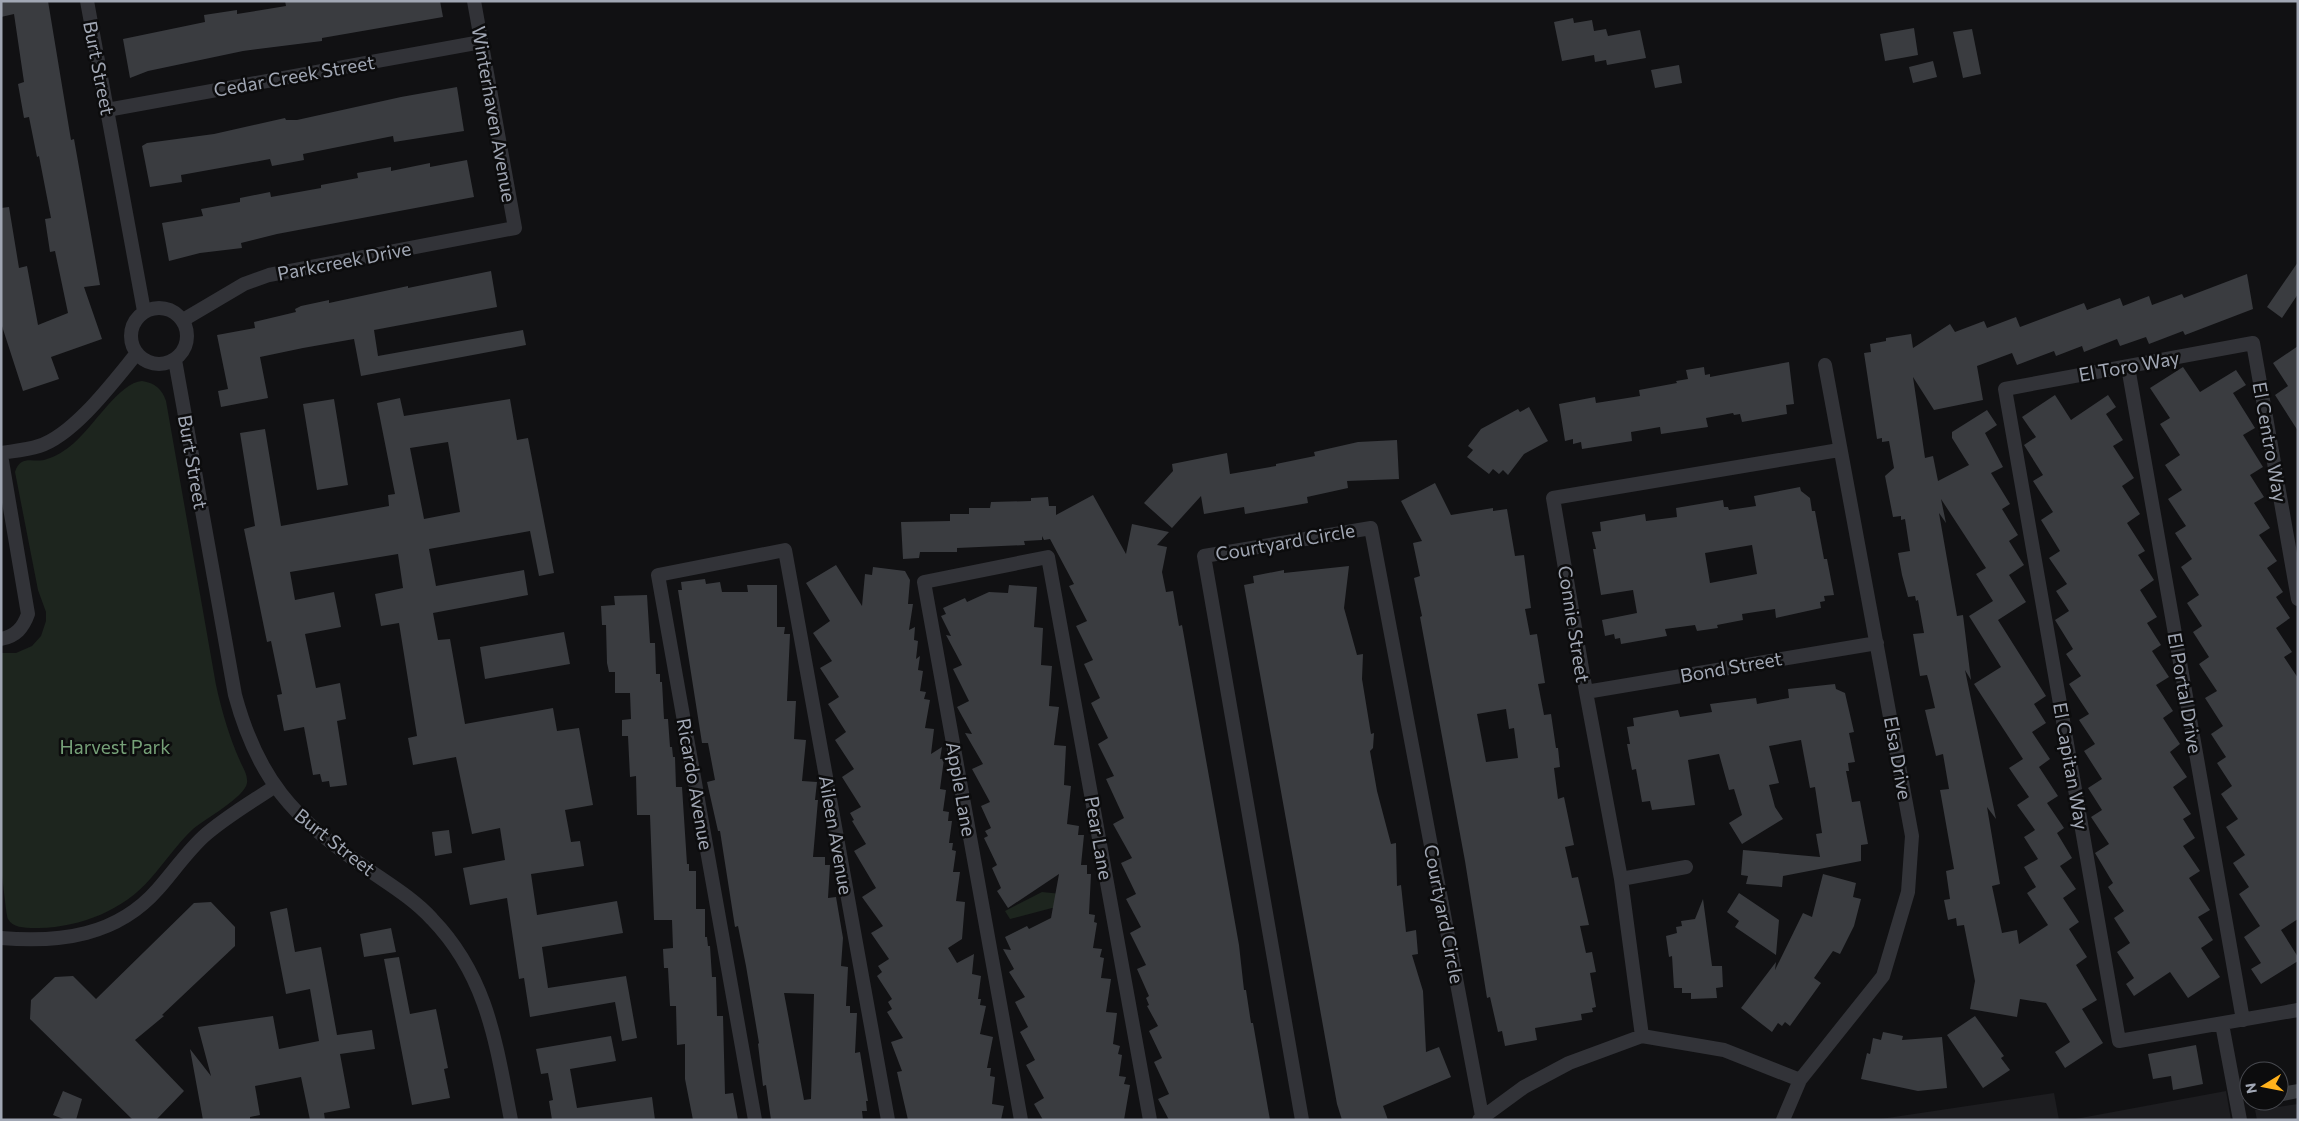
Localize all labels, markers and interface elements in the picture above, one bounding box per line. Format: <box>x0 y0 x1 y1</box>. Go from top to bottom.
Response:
street label: Burt Street <box>79 19 120 117</box>
street label: Winterhaven Avenue <box>468 24 521 204</box>
street label: Cedar Creek Street <box>212 50 376 101</box>
street label: Parkcreek Drive <box>275 236 413 285</box>
street label: El Toro Way <box>2077 345 2181 386</box>
street label: El Centro Way <box>2249 380 2292 504</box>
street label: Burt Street <box>174 413 213 511</box>
street label: Courtyard Circle <box>1213 518 1356 565</box>
street label: Connie Street <box>1554 564 1595 684</box>
street label: El Portal Drive <box>2164 631 2207 755</box>
street label: Bond Street <box>1678 646 1784 687</box>
street label: El Capitan Way <box>2049 700 2094 832</box>
street label: Elsa Drive <box>1880 714 1917 801</box>
street label: Ricardo Avenue <box>673 716 718 852</box>
park label: Harvest Park <box>60 735 170 758</box>
street label: Apple Lane <box>942 740 981 838</box>
street label: Aileen Avenue <box>815 773 858 896</box>
street label: Pear Lane <box>1081 794 1118 882</box>
street label: Burt Street <box>291 803 380 880</box>
street label: Courtyard Circle <box>1420 842 1469 985</box>
north arrow <box>2239 1061 2289 1111</box>
text: N <box>2241 1082 2260 1095</box>

